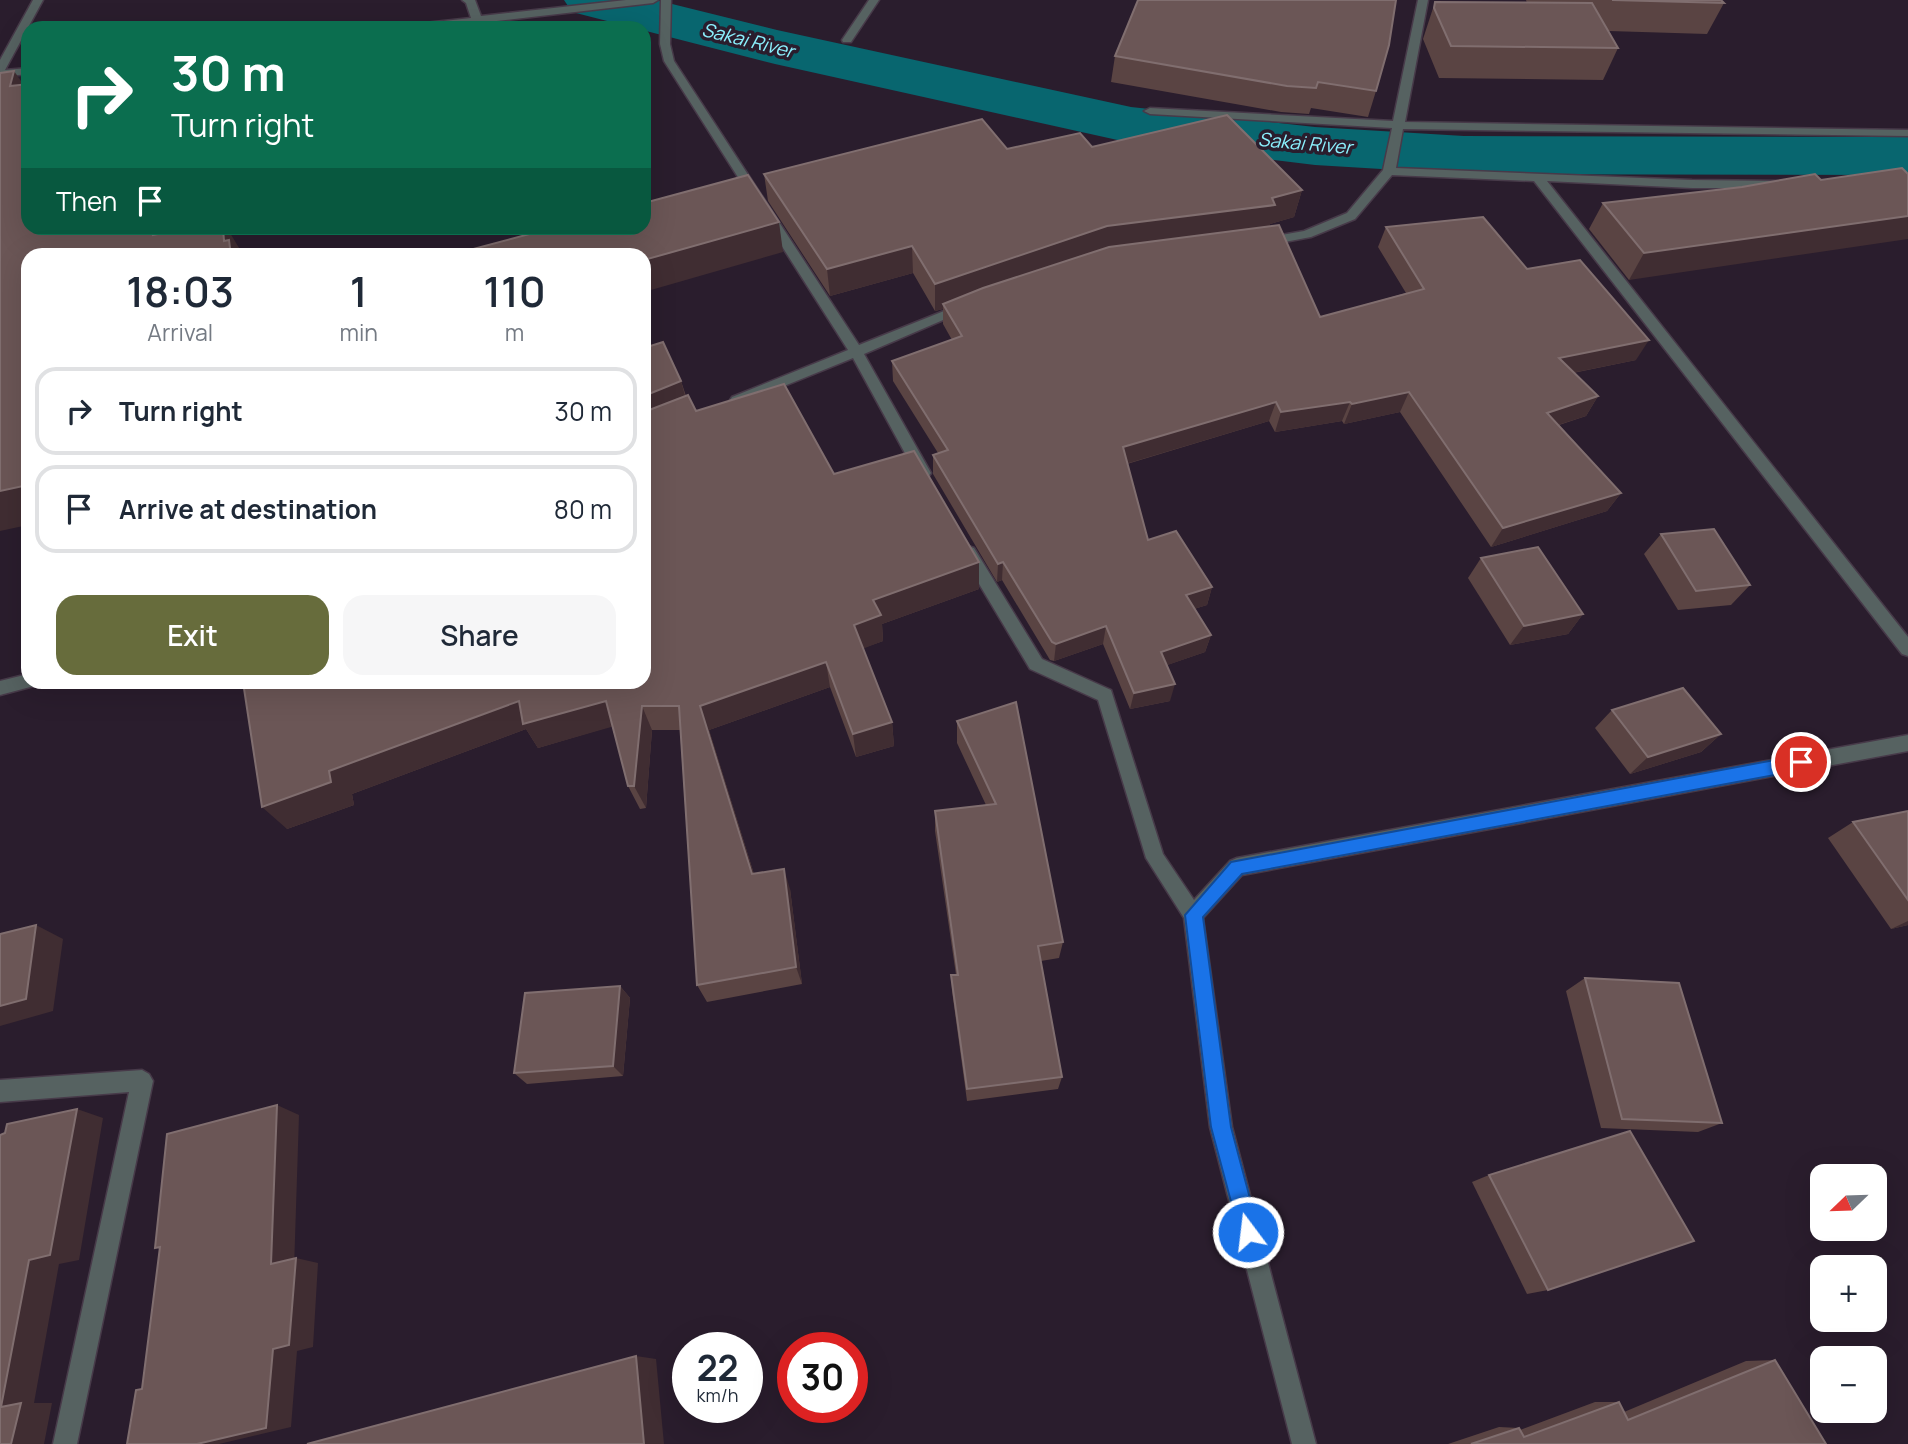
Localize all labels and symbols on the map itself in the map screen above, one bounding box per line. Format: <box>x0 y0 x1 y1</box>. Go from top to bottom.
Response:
water label: Sakai River <box>699 16 799 65</box>
water label: Sakai River <box>1257 126 1355 160</box>
pin <box>1771 732 1831 792</box>
north arrow <box>1810 1164 1886 1241</box>
position arrow <box>1211 1195 1285 1269</box>
speed limit sign: 30 <box>777 1332 868 1423</box>

